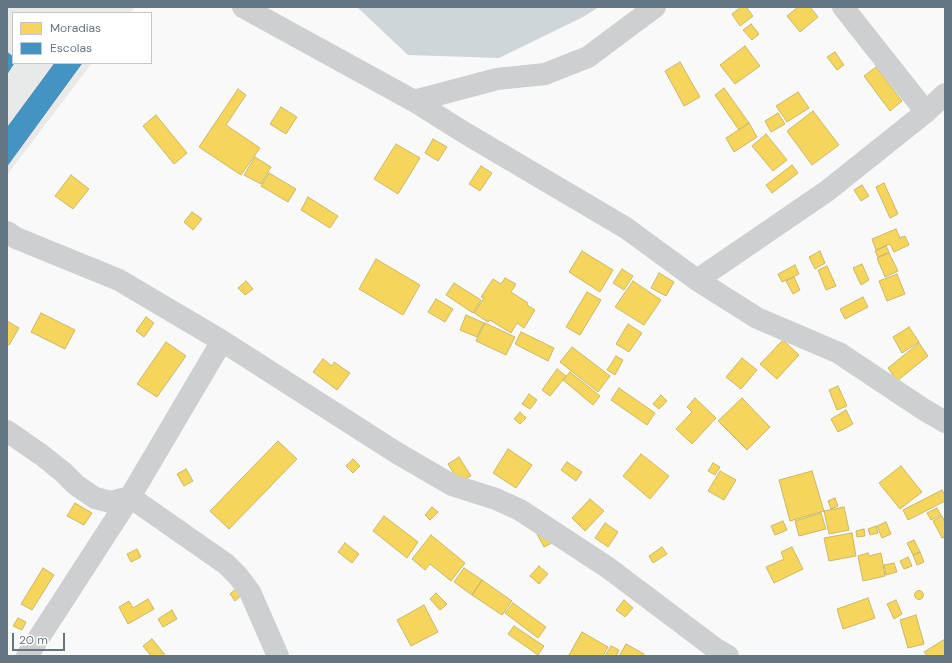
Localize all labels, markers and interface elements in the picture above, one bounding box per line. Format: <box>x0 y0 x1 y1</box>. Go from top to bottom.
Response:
legend <box>12 12 152 64</box>
text: Moradias <box>50 20 101 36</box>
text: Escolas <box>50 40 92 56</box>
scale bar <box>14 625 67 651</box>
text: 20 m <box>19 632 48 648</box>

